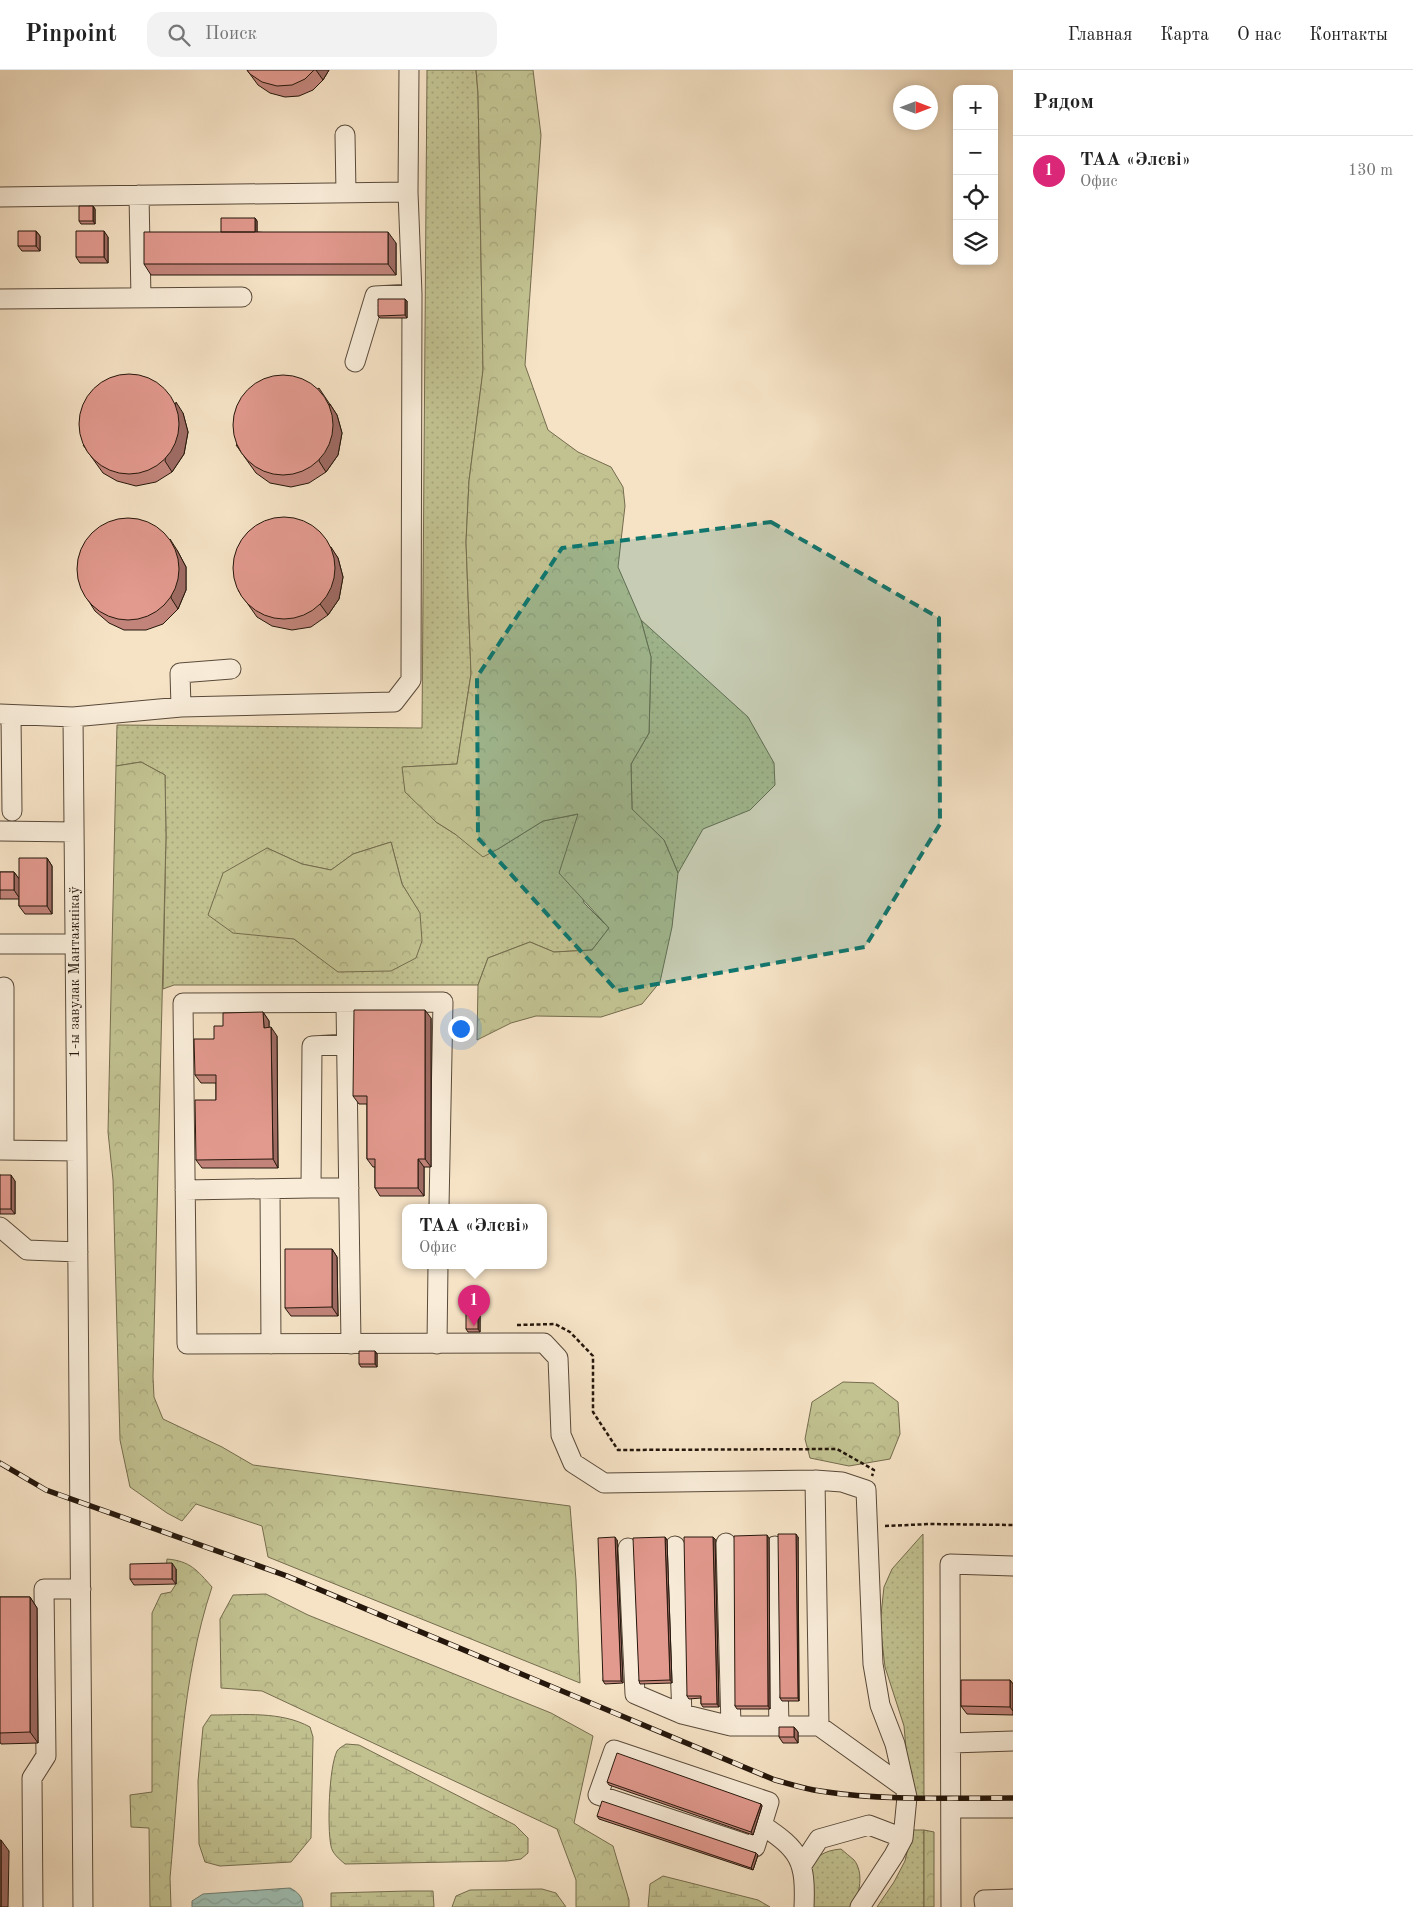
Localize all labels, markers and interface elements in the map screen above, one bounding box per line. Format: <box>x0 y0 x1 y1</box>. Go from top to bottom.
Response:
search box <box>147 12 497 57</box>
icon: search <box>165 21 193 49</box>
text: Pinpoint <box>25 23 117 47</box>
text: Поиск <box>205 25 257 44</box>
text: Главная <box>1068 26 1132 44</box>
text: Карта <box>1160 26 1209 44</box>
text: О нас <box>1237 26 1281 44</box>
text: Контакты <box>1309 26 1388 44</box>
north arrow <box>893 85 938 130</box>
map controls <box>953 85 998 265</box>
button: + <box>953 85 998 130</box>
text: Рядом <box>1033 92 1094 113</box>
button: − <box>953 130 998 175</box>
text: ТАА «Элсві» <box>1080 151 1191 170</box>
text: 1 <box>1044 163 1054 179</box>
text: 130 m <box>1348 163 1393 179</box>
text: Офис <box>1080 174 1117 190</box>
button: locate <box>953 175 998 220</box>
button: layers <box>953 220 998 265</box>
street label: 1-ы завулак Мантажнікаў <box>68 886 83 1058</box>
your location <box>448 1016 474 1042</box>
popup <box>402 1204 547 1269</box>
text: ТАА «Элсві» <box>419 1217 530 1236</box>
text: Офис <box>419 1240 457 1256</box>
pin: 1 <box>458 1285 490 1326</box>

